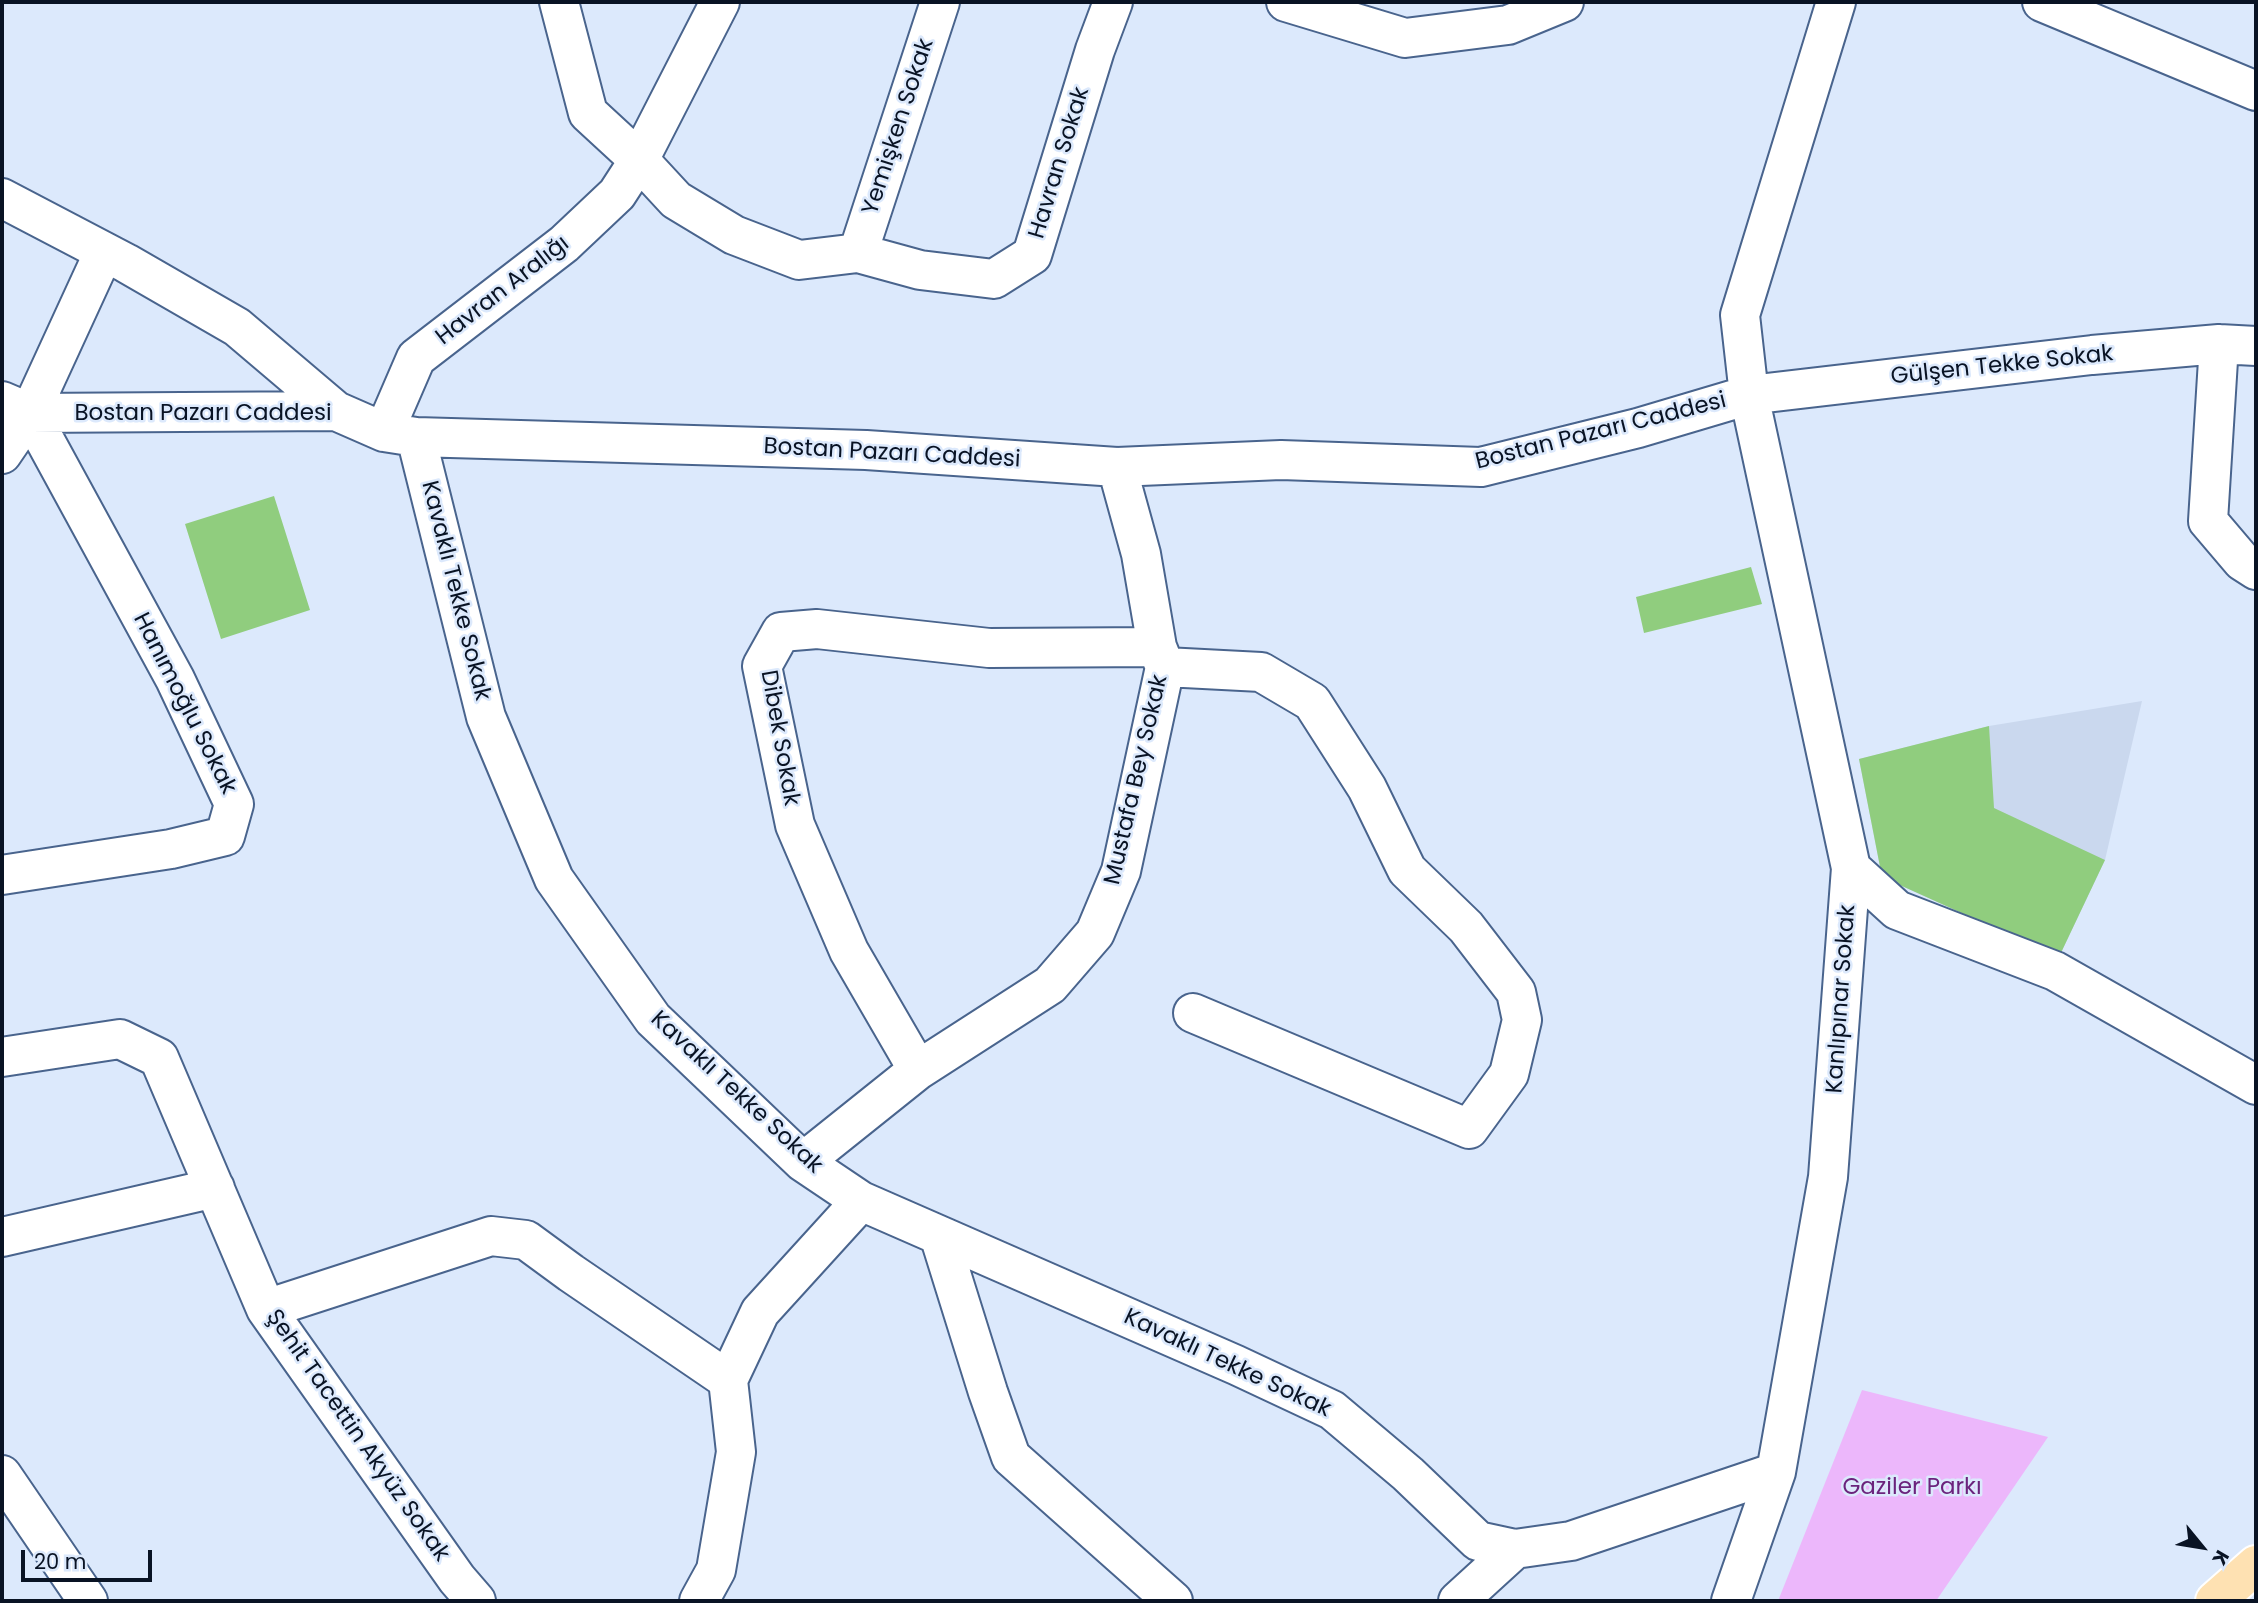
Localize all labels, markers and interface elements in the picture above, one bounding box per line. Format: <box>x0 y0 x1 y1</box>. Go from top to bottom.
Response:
street label: Yemişken Sokak <box>858 35 940 219</box>
street label: Havran Sokak <box>1024 84 1096 242</box>
street label: Havran Aralığı <box>431 230 575 352</box>
street label: Gülşen Tekke Sokak <box>1889 341 2115 391</box>
street label: Bostan Pazarı Caddesi <box>1473 388 1729 476</box>
street label: Bostan Pazarı Caddesi <box>74 400 332 428</box>
street label: Bostan Pazarı Caddesi <box>763 433 1021 475</box>
street label: Kavaklı Tekke Sokak <box>414 478 496 704</box>
street label: Hanımoğlu Sokak <box>126 609 242 799</box>
street label: Dibek Sokak <box>753 668 805 808</box>
street label: Mustafa Bey Sokak <box>1099 672 1175 888</box>
street label: Kanlıpınar Sokak <box>1822 904 1862 1094</box>
street label: Kavaklı Tekke Sokak <box>644 1006 828 1180</box>
street label: Kavaklı Tekke Sokak <box>1119 1304 1335 1424</box>
street label: Şehit Tacettin Akyüz Sokak <box>259 1305 455 1567</box>
park label: Gaziler Parkı <box>1842 1474 1982 1502</box>
north arrow <box>2167 1512 2237 1582</box>
scale bar <box>24 1536 156 1580</box>
text: K <box>2206 1545 2236 1570</box>
text: 20 m <box>34 1547 87 1576</box>

